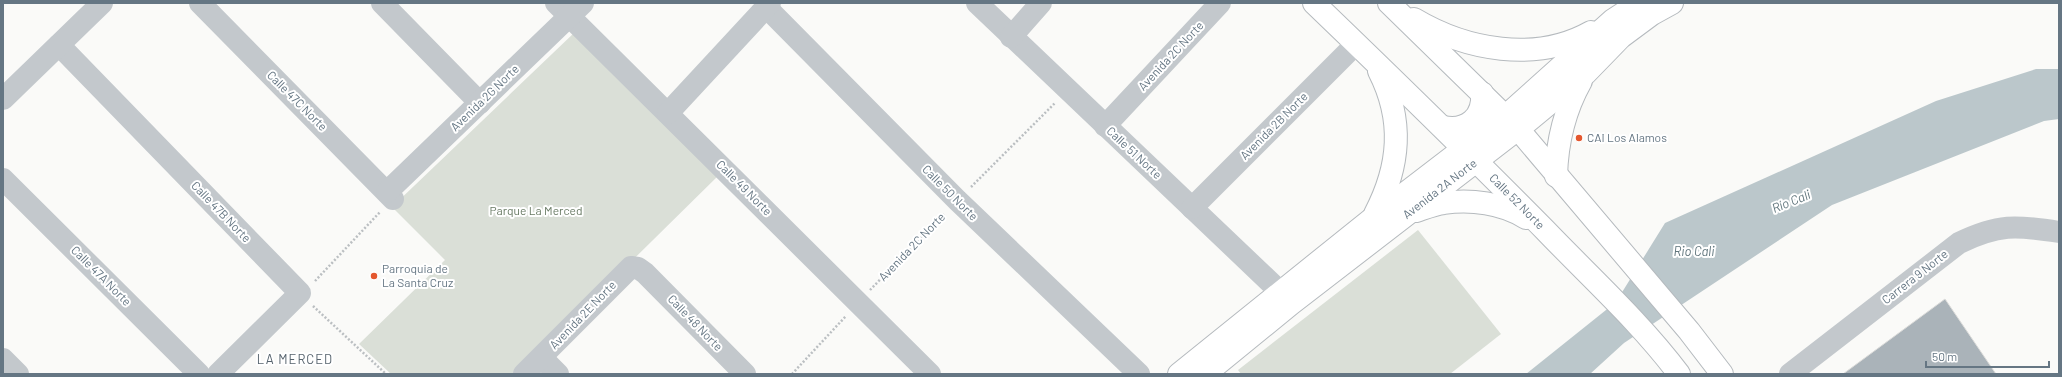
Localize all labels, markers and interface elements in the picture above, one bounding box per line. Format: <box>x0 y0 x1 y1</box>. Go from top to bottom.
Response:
street label: Avenida 2C Norte <box>1135 18 1206 93</box>
street label: Avenida 2G Norte <box>447 61 521 133</box>
street label: Calle 47C Norte <box>265 67 331 133</box>
street label: Avenida 2B Norte <box>1237 89 1310 162</box>
street label: Calle 51 Norte <box>1104 123 1165 181</box>
place label: CAI Los Alamos <box>1587 130 1667 144</box>
marker: CAI Los Alamos <box>1574 133 1584 143</box>
street label: Avenida 2A Norte <box>1400 155 1479 221</box>
street label: Calle 49 Norte <box>714 157 775 218</box>
street label: Calle 50 Norte <box>920 162 981 223</box>
street label: Calle 52 Norte <box>1487 170 1548 232</box>
street label: Calle 47B Norte <box>189 178 254 245</box>
water label: Río Cali <box>1769 186 1813 216</box>
park label: Parque La Merced <box>489 203 583 217</box>
street label: Avenida 2C Norte <box>875 209 947 283</box>
street label: Calle 47A Norte <box>69 242 135 308</box>
water label: Rio Cali <box>1674 243 1715 259</box>
street label: Carrera 9 Norte <box>1879 246 1950 306</box>
place label: Parroquia de La Santa Cruz <box>382 261 453 289</box>
marker: Parroquia de La Santa Cruz <box>369 271 379 281</box>
street label: Avenida 2E Norte <box>546 277 618 351</box>
street label: Calle 48 Norte <box>665 291 726 353</box>
scale bar <box>1926 343 2049 369</box>
text: 50 m <box>1932 349 1957 363</box>
district label: LA MERCED <box>257 351 333 367</box>

